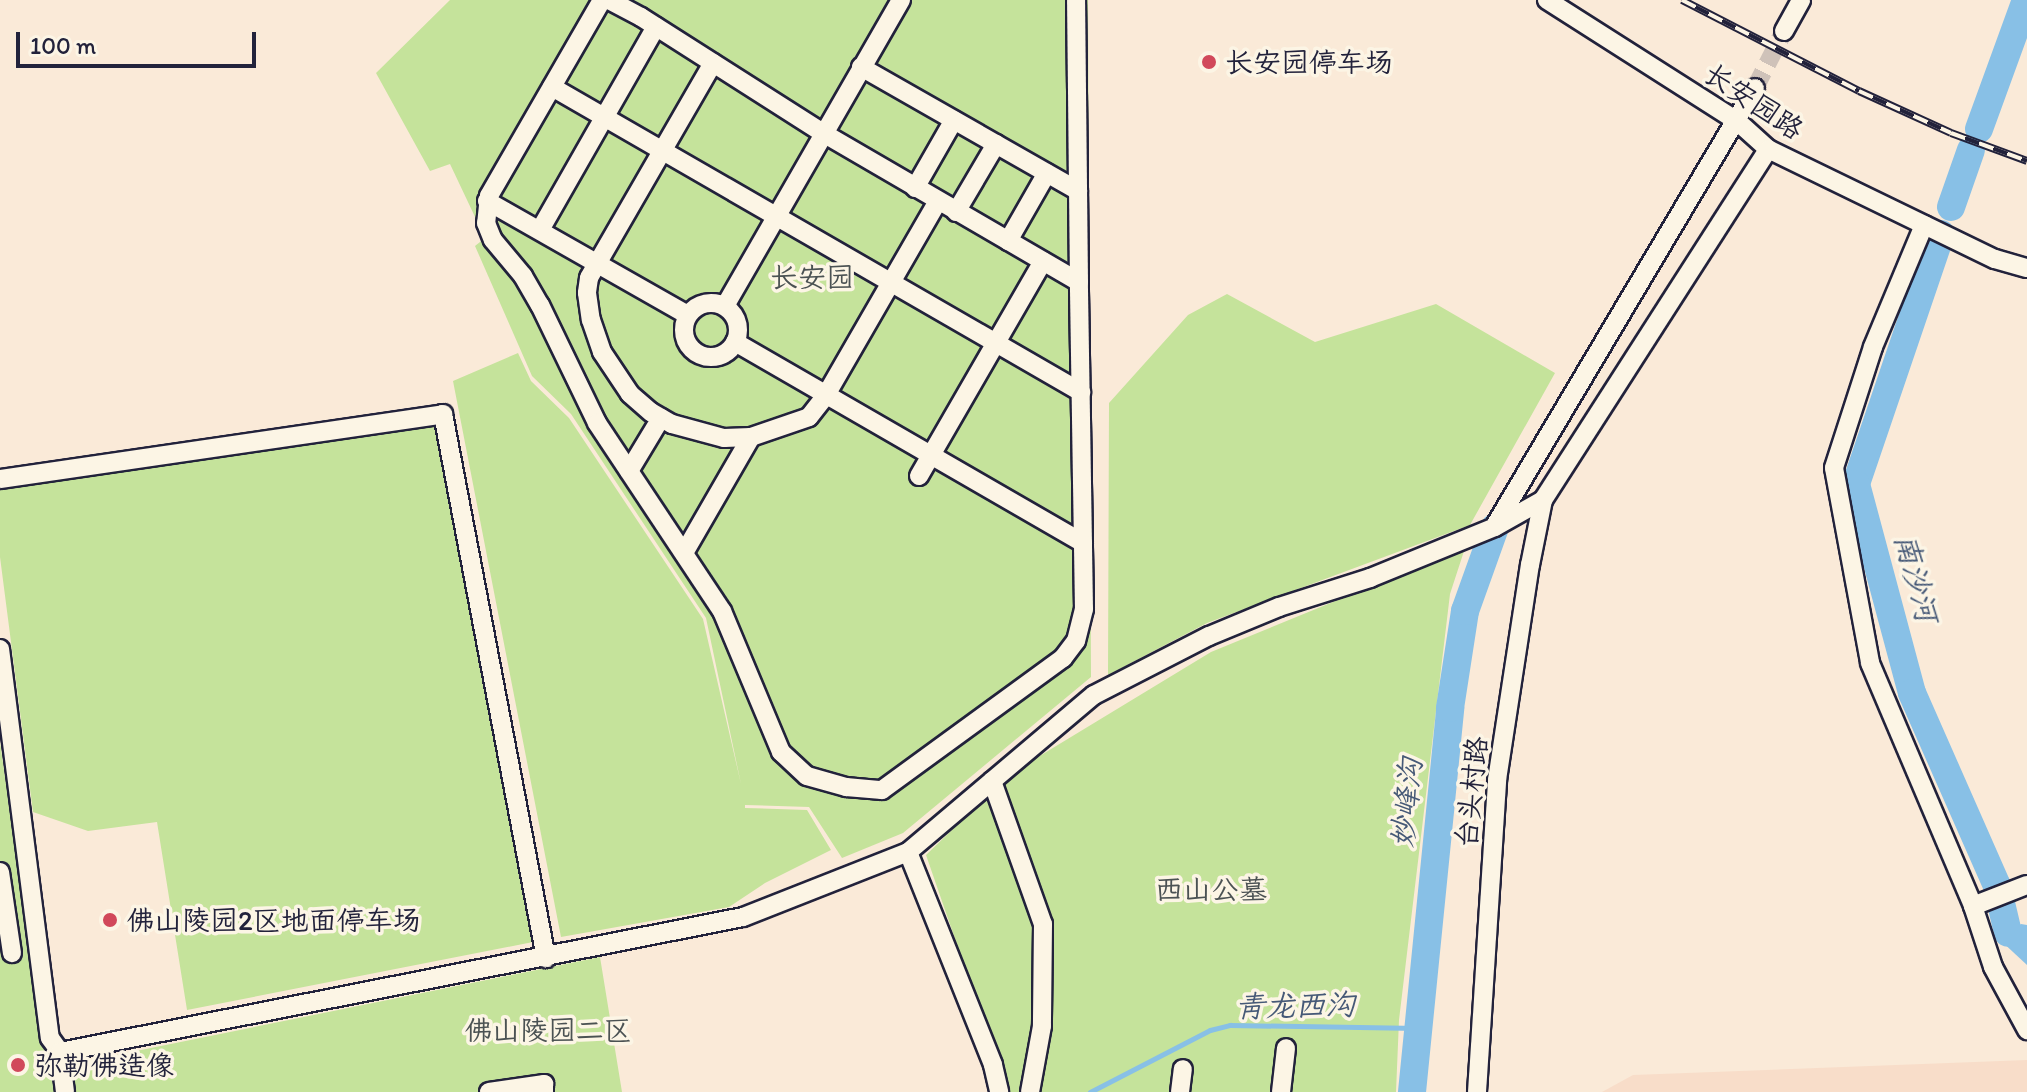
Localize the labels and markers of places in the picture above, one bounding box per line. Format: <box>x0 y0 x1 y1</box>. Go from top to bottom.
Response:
place label: 长安园停车场 <box>1225 45 1393 79</box>
marker: 长安园停车场 <box>1200 53 1218 71</box>
place label: 佛山陵园2区地面停车场 <box>126 903 421 937</box>
marker: 佛山陵园2区地面停车场 <box>101 911 119 929</box>
place label: 弥勒佛造像 <box>34 1048 174 1082</box>
marker: 弥勒佛造像 <box>9 1056 27 1074</box>

